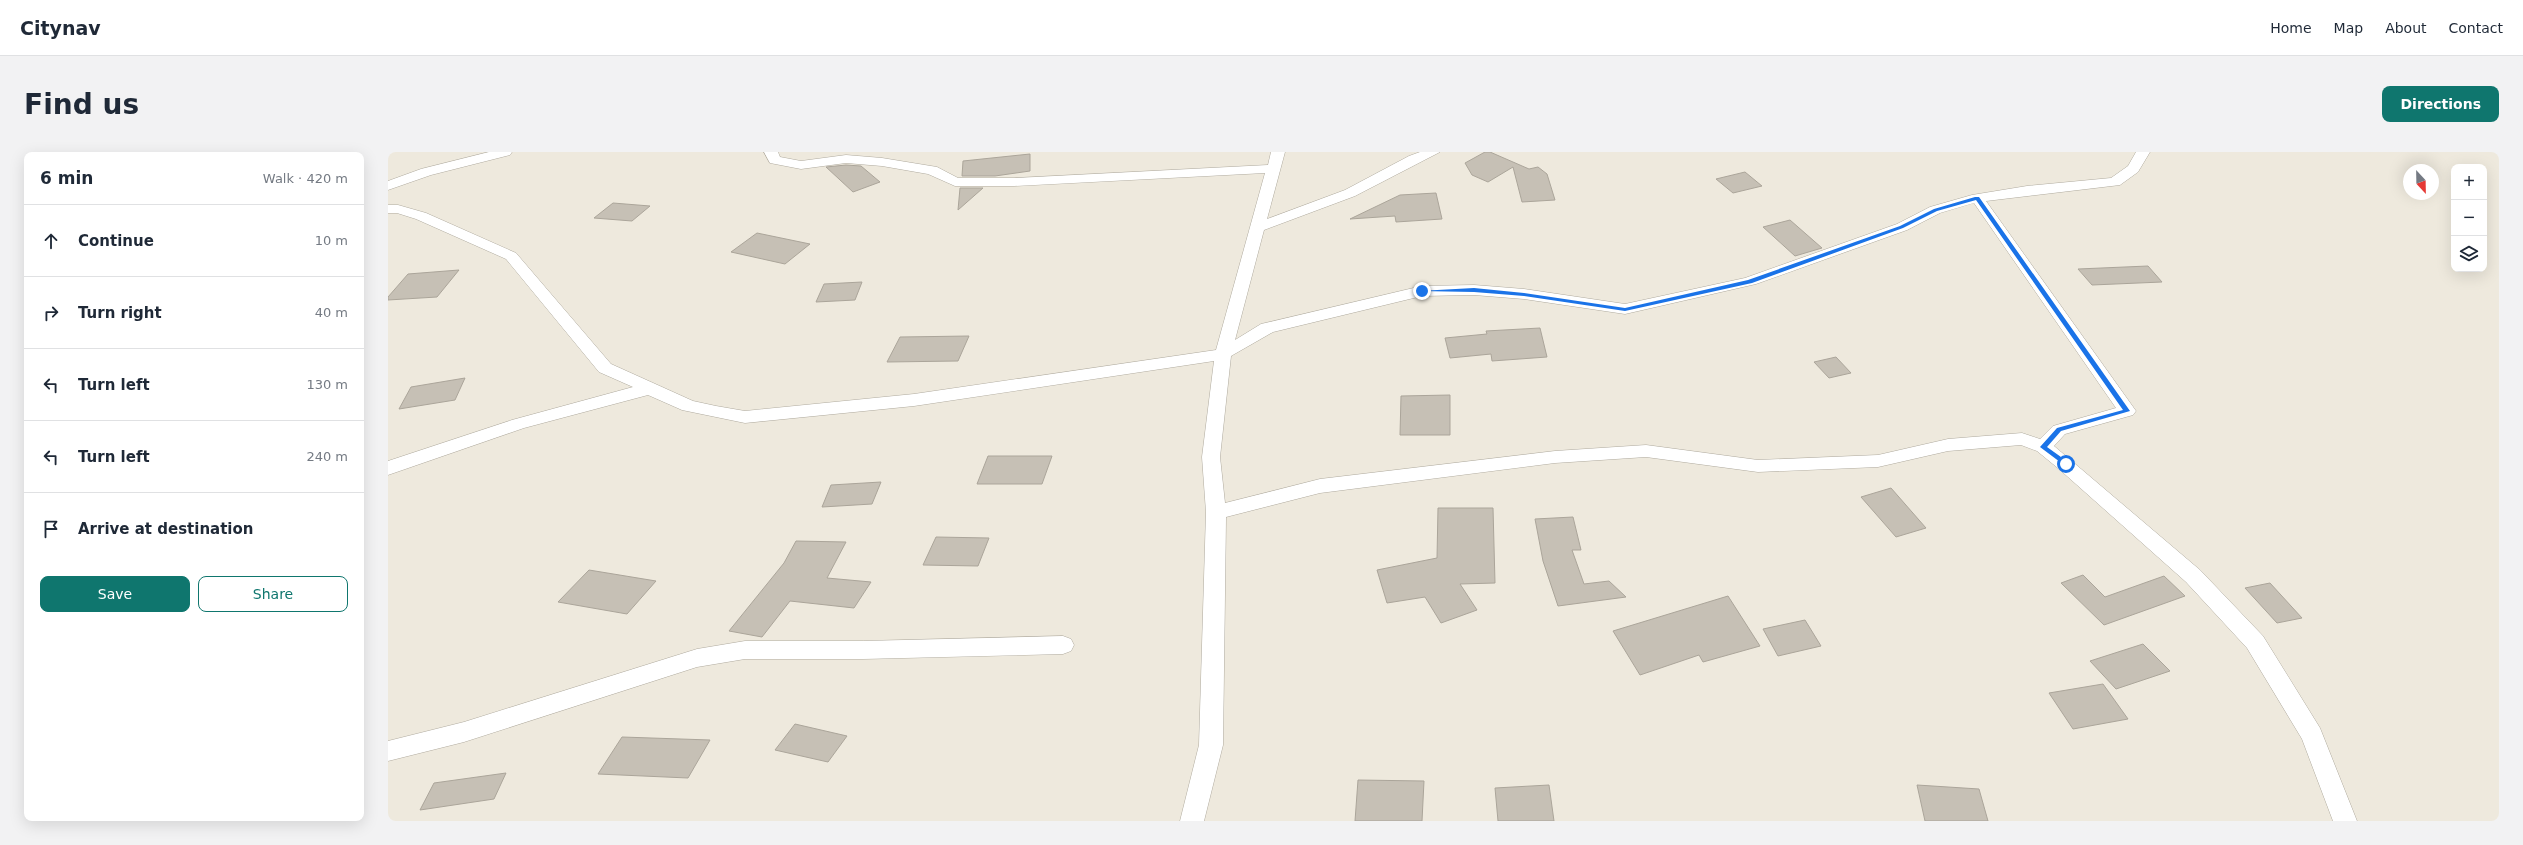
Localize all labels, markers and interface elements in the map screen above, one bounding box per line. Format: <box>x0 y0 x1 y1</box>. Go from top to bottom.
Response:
text: Citynav <box>20 17 101 39</box>
text: Home <box>2270 20 2312 36</box>
text: Map <box>2334 20 2363 36</box>
text: About <box>2385 20 2427 36</box>
text: Contact <box>2449 20 2503 36</box>
button: Directions <box>2382 86 2499 122</box>
text: Find us <box>24 88 139 121</box>
north arrow <box>2403 164 2439 200</box>
map controls <box>2451 164 2487 272</box>
button: + <box>2451 164 2487 200</box>
text: 6 min <box>40 168 93 188</box>
text: Walk · 420 m <box>263 171 348 186</box>
button: − <box>2451 200 2487 236</box>
icon: ahead <box>40 230 62 252</box>
text: Continue <box>78 232 154 250</box>
text: 10 m <box>315 233 348 248</box>
button: layers <box>2451 236 2487 272</box>
route end <box>1413 282 1431 300</box>
icon: right <box>40 302 62 324</box>
text: Turn right <box>78 304 162 322</box>
text: 40 m <box>315 305 348 320</box>
icon: left <box>40 374 62 396</box>
text: Turn left <box>78 376 150 394</box>
text: 130 m <box>306 377 348 392</box>
icon: left <box>40 446 62 468</box>
text: Turn left <box>78 448 150 466</box>
text: 240 m <box>306 449 348 464</box>
route start <box>2057 455 2075 473</box>
icon: arrive <box>40 518 62 540</box>
text: Arrive at destination <box>78 520 253 538</box>
button: Save <box>40 576 190 612</box>
button: Share <box>198 576 348 612</box>

